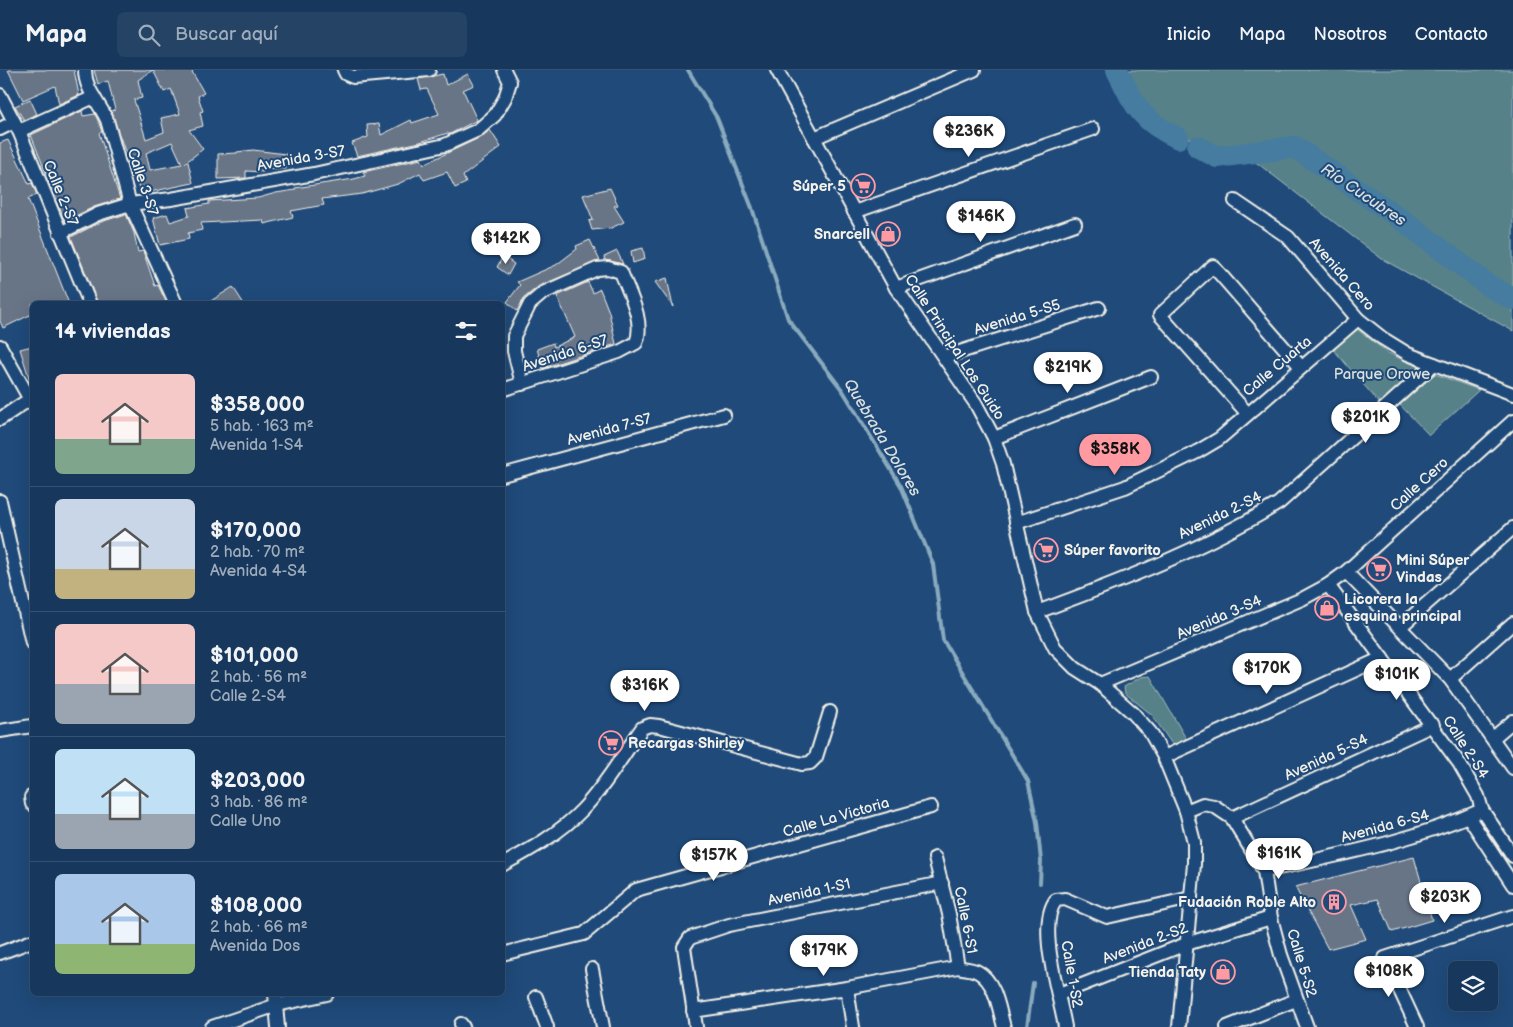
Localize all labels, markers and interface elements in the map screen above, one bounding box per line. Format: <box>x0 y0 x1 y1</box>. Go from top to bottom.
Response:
search box <box>117 12 467 57</box>
text: Mapa <box>25 20 87 49</box>
icon: search <box>135 21 163 49</box>
text: Buscar aquí <box>175 23 278 46</box>
text: Inicio <box>1167 24 1211 45</box>
text: Mapa <box>1239 24 1285 45</box>
text: Nosotros <box>1313 24 1387 45</box>
text: Contacto <box>1415 24 1488 45</box>
pin: $236K <box>934 116 1004 158</box>
text: $236K <box>944 122 994 141</box>
street label: Avenida 3-S7 <box>256 141 347 176</box>
street label: Calle 3-S7 <box>123 146 163 219</box>
street label: Calle 2-S7 <box>39 157 83 230</box>
water label: Río Cucubres <box>1317 160 1409 231</box>
supermarket icon: Súper 5 <box>850 173 876 199</box>
place label: Súper 5 <box>793 177 846 196</box>
pin: $146K <box>946 200 1016 243</box>
text: $146K <box>957 207 1005 226</box>
shop icon: Snarcell <box>875 221 901 247</box>
pin: $142K <box>471 222 541 265</box>
place label: Snarcell <box>814 225 870 244</box>
text: $142K <box>482 229 530 248</box>
street label: Avenida Cero <box>1305 234 1379 315</box>
street label: Calle Principal Los Guido <box>900 271 1009 424</box>
street label: Avenida 5-S5 <box>972 295 1063 340</box>
icon: filters <box>452 317 480 345</box>
text: 14 viviendas <box>55 319 171 344</box>
street label: Avenida 6-S7 <box>520 331 611 376</box>
street label: Calle Cuarta <box>1239 332 1316 401</box>
pin: $219K <box>1033 352 1103 394</box>
text: $219K <box>1045 358 1091 377</box>
park label: Parque Orowe <box>1334 365 1430 384</box>
water label: Quebrada Dolores <box>839 376 924 500</box>
text: $358,000 <box>210 392 305 417</box>
icon: home <box>95 394 155 454</box>
pin: $201K <box>1331 402 1401 444</box>
text: $201K <box>1342 408 1390 427</box>
street label: Avenida 7-S7 <box>565 409 654 450</box>
text: 5 hab. · 163 m² <box>210 417 314 436</box>
pin: $358K <box>1080 434 1150 476</box>
text: Avenida 1-S4 <box>210 436 303 455</box>
text: $358K <box>1090 440 1140 459</box>
street label: Calle Cero <box>1386 453 1452 515</box>
street label: Avenida 2-S4 <box>1175 487 1265 544</box>
text: $170,000 <box>210 518 301 543</box>
icon: home <box>95 519 155 579</box>
supermarket icon: Súper favorito <box>1033 537 1059 563</box>
place label: Súper favorito <box>1064 541 1161 560</box>
text: 2 hab. · 70 m² <box>210 543 305 562</box>
place label: Mini Súper Vindas <box>1396 551 1470 587</box>
supermarket icon: Mini Súper Vindas <box>1366 556 1392 582</box>
text: Avenida 4-S4 <box>210 562 307 581</box>
place label: Licorera la esquina principal <box>1344 590 1461 626</box>
street label: Avenida 3-S4 <box>1174 591 1265 644</box>
shop icon: Licorera la esquina principal <box>1314 595 1340 621</box>
text: $101,000 <box>210 643 299 668</box>
icon: home <box>95 644 155 704</box>
pin: $170K <box>1232 652 1302 695</box>
pin: $101K <box>1362 658 1432 701</box>
text: $170K <box>1244 659 1290 678</box>
text: $101K <box>1375 665 1419 684</box>
text: 2 hab. · 56 m² <box>210 668 307 687</box>
pin: $316K <box>610 670 680 712</box>
text: $316K <box>621 676 669 695</box>
text: Calle 2-S4 <box>210 687 286 706</box>
street label: Calle 2-S4 <box>1438 712 1493 782</box>
supermarket icon: Recargas Shirley <box>598 730 624 756</box>
street label: Avenida 5-S4 <box>1281 730 1371 785</box>
place label: Recargas Shirley <box>628 734 744 753</box>
text: $203,000 <box>210 768 305 793</box>
icon: home <box>95 769 155 829</box>
text: 3 hab. · 86 m² <box>210 793 308 812</box>
street label: Calle La Victoria <box>781 793 892 842</box>
street label: Avenida 6-S4 <box>1339 806 1431 847</box>
text: Calle Uno <box>210 812 281 831</box>
pin: $161K <box>1244 838 1314 880</box>
pin: $157K <box>679 840 749 882</box>
text: $161K <box>1257 844 1301 863</box>
text: $157K <box>691 846 737 865</box>
street label: Avenida 1-S1 <box>766 874 852 911</box>
pin: $203K <box>1410 882 1480 924</box>
street label: Calle 6-S1 <box>950 885 981 955</box>
text: $203K <box>1420 888 1470 907</box>
building icon: Fudación Roble Alto <box>1321 889 1347 915</box>
text: $108,000 <box>210 893 302 918</box>
place label: Fudación Roble Alto <box>1178 893 1316 912</box>
icon: home <box>95 894 155 954</box>
text: 2 hab. · 66 m² <box>210 918 308 937</box>
street label: Avenida 2-S2 <box>1100 918 1191 968</box>
street label: Calle 5-S2 <box>1282 927 1321 1000</box>
pin: $179K <box>789 934 859 977</box>
text: Avenida Dos <box>210 937 300 956</box>
street label: Calle 1-S2 <box>1056 939 1087 1009</box>
text: $179K <box>801 941 847 960</box>
pin: $108K <box>1354 956 1424 998</box>
shop icon: Tienda Taty <box>1210 959 1236 985</box>
map controls <box>1448 961 1498 1011</box>
button: layers <box>1448 961 1498 1011</box>
text: $108K <box>1365 962 1413 981</box>
place label: Tienda Taty <box>1128 963 1206 982</box>

